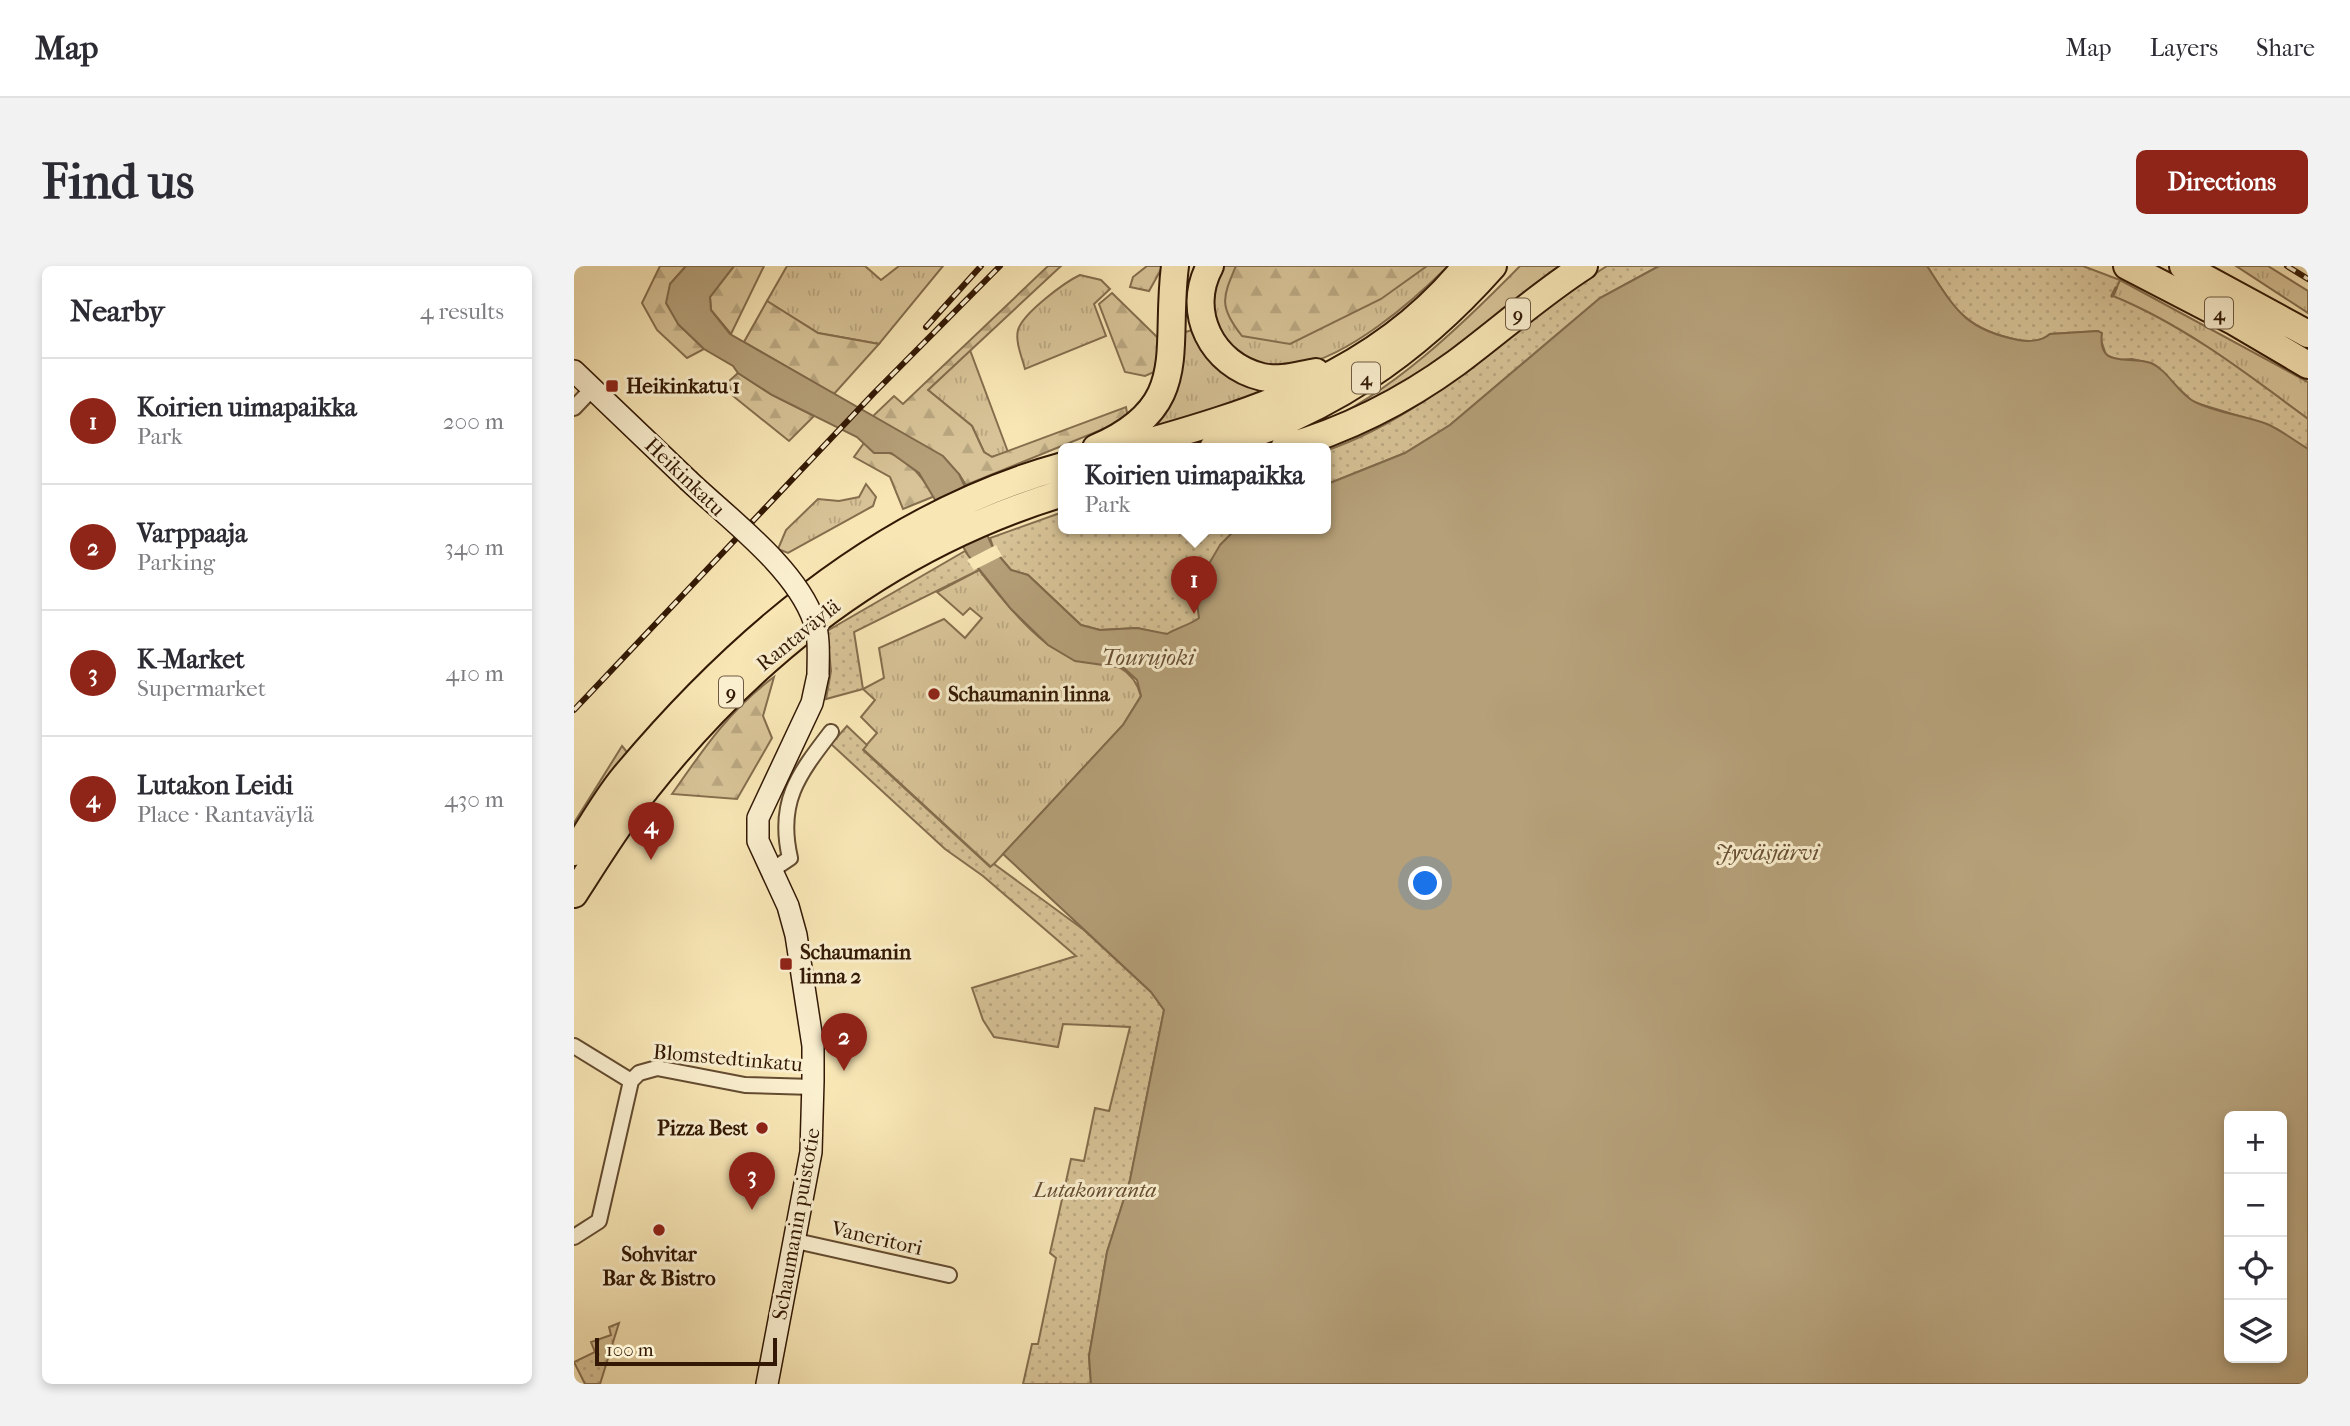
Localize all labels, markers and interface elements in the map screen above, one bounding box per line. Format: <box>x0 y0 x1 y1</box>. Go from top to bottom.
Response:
text: Map <box>35 29 98 68</box>
text: Map <box>2066 34 2112 62</box>
text: Layers <box>2150 34 2218 62</box>
text: Share <box>2256 34 2315 62</box>
button: Directions <box>2136 150 2308 214</box>
text: Find us <box>42 153 194 211</box>
text: Nearby <box>70 294 165 329</box>
text: 4 results <box>420 298 504 325</box>
road number: 9 <box>1506 298 1530 330</box>
road number: 4 <box>2205 298 2233 328</box>
road number: 4 <box>1352 362 1380 394</box>
place label: Heikinkatu 1 <box>626 374 740 398</box>
marker: Heikinkatu 1 <box>604 378 620 394</box>
text: Koirien uimapaikka <box>137 392 357 423</box>
text: 1 <box>89 408 97 435</box>
text: 200 m <box>443 408 504 435</box>
text: Park <box>137 423 183 450</box>
street label: Heikinkatu <box>640 433 730 521</box>
popup <box>1058 443 1331 534</box>
text: Koirien uimapaikka <box>1085 460 1304 491</box>
text: Park <box>1085 491 1130 518</box>
text: Varppaaja <box>137 518 247 549</box>
text: 2 <box>87 534 99 561</box>
text: 340 m <box>444 534 504 561</box>
text: Parking <box>137 549 215 576</box>
pin: 1 <box>1171 556 1217 614</box>
street label: Rantaväylä <box>751 594 845 676</box>
text: K-Market <box>137 644 244 675</box>
water label: Tourujoki <box>1101 644 1196 671</box>
text: 3 <box>88 660 98 687</box>
text: 410 m <box>446 660 504 687</box>
text: Supermarket <box>137 675 266 702</box>
road number: 9 <box>719 676 743 708</box>
place label: Schaumanin linna <box>948 682 1111 706</box>
marker: Schaumanin linna <box>926 686 942 702</box>
text: Lutakon Leidi <box>137 770 293 801</box>
text: 4 <box>86 786 100 813</box>
text: 430 m <box>444 786 504 813</box>
text: Place · Rantaväylä <box>137 801 314 828</box>
pin: 4 <box>628 802 674 860</box>
water label: Jyväsjärvi <box>1715 839 1820 866</box>
your location <box>1408 866 1442 900</box>
place label: Schaumanin linna 2 <box>799 940 912 988</box>
marker: Schaumanin linna 2 <box>778 956 794 972</box>
pin: 2 <box>821 1013 867 1071</box>
street label: Blomstedtinkatu <box>652 1040 804 1077</box>
map controls <box>2224 1111 2287 1363</box>
button: + <box>2224 1111 2287 1174</box>
place label: Pizza Best <box>657 1116 749 1140</box>
marker: Pizza Best <box>754 1120 770 1136</box>
street label: Schaumanin puistotie <box>767 1126 825 1322</box>
pin: 3 <box>729 1152 775 1210</box>
button: − <box>2224 1174 2287 1237</box>
park label: Lutakonranta <box>1032 1178 1156 1202</box>
street label: Vaneritori <box>828 1216 925 1260</box>
marker: Sohvitar Bar & Bistro <box>651 1222 667 1238</box>
button: locate <box>2224 1237 2287 1300</box>
place label: Sohvitar Bar & Bistro <box>602 1242 716 1290</box>
button: layers <box>2224 1300 2287 1363</box>
scale bar <box>595 1335 777 1367</box>
text: 100 m <box>606 1339 654 1361</box>

